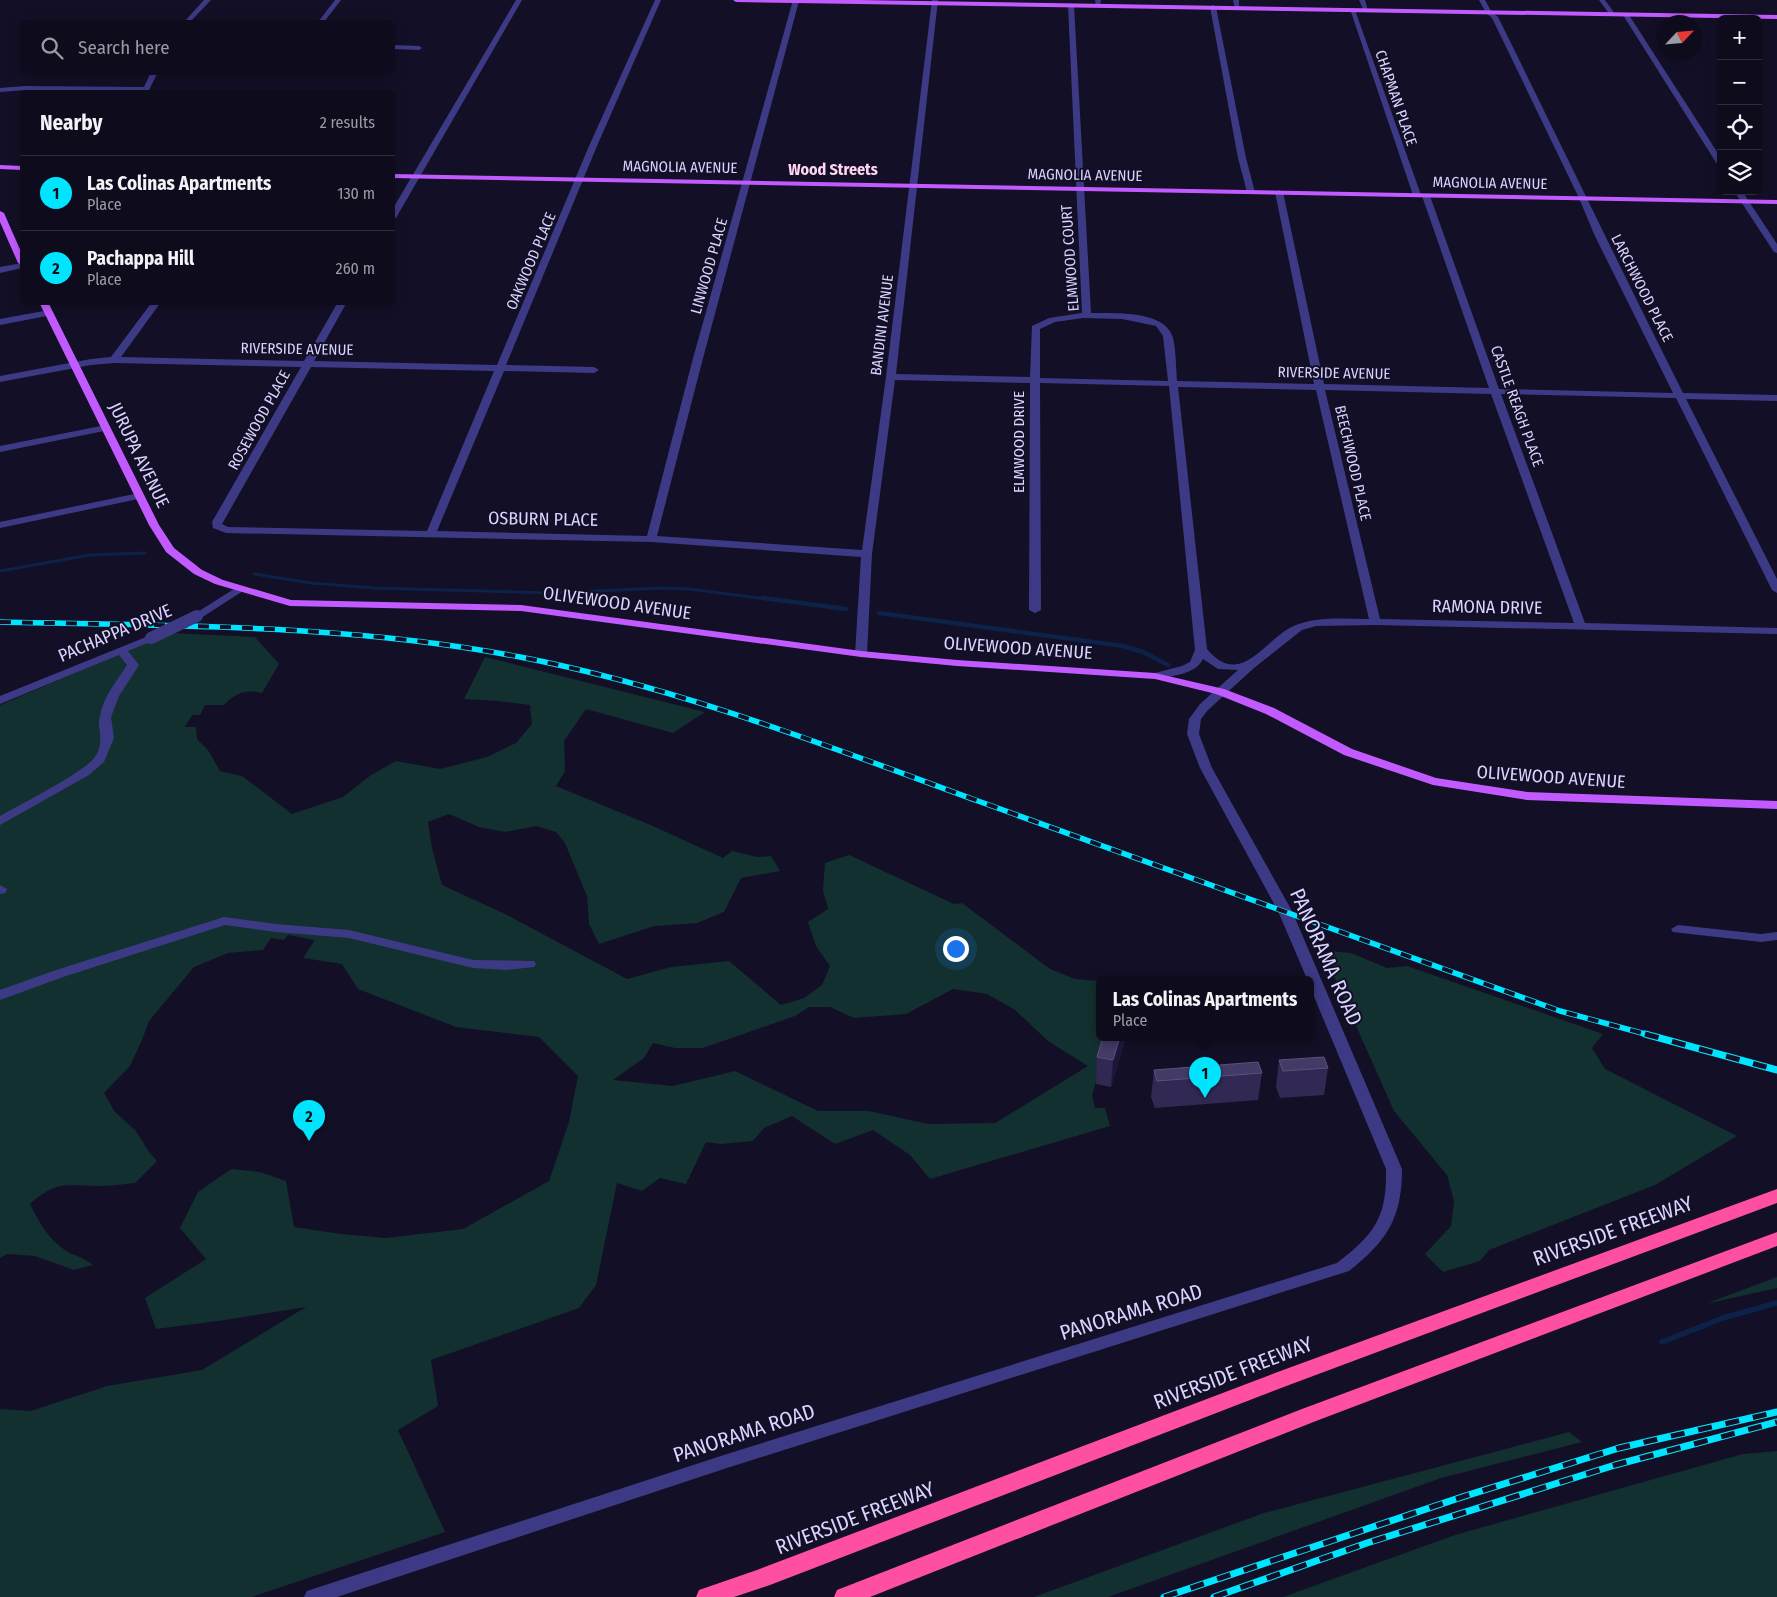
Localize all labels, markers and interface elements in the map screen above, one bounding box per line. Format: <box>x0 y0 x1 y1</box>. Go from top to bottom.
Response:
north arrow <box>1657 15 1702 60</box>
map controls <box>1717 15 1762 195</box>
button: + <box>1717 15 1762 60</box>
search box <box>20 20 395 75</box>
icon: search <box>38 34 66 62</box>
text: Search here <box>78 36 170 59</box>
street label: CHAPMAN PLACE <box>1371 48 1421 148</box>
button: − <box>1717 60 1762 105</box>
button: locate <box>1717 105 1762 150</box>
text: Nearby <box>40 110 102 136</box>
text: 2 results <box>320 113 375 132</box>
button: layers <box>1717 150 1762 195</box>
street label: MAGNOLIA AVENUE <box>622 157 738 177</box>
district label: Wood Streets <box>788 160 878 179</box>
street label: MAGNOLIA AVENUE <box>1027 165 1143 185</box>
text: Las Colinas Apartments <box>87 172 271 195</box>
street label: MAGNOLIA AVENUE <box>1432 173 1548 193</box>
text: 1 <box>53 184 59 203</box>
text: 130 m <box>337 184 375 203</box>
text: Place <box>87 195 122 214</box>
street label: ELMWOOD COURT <box>1057 204 1083 312</box>
street label: OAKWOOD PLACE <box>502 209 560 313</box>
street label: LINWOOD PLACE <box>687 216 731 316</box>
street label: LARCHWOOD PLACE <box>1607 231 1677 345</box>
text: Pachappa Hill <box>87 247 194 270</box>
text: 2 <box>52 259 60 278</box>
text: 260 m <box>336 259 375 278</box>
text: Place <box>87 270 122 289</box>
street label: BANDINI AVENUE <box>867 273 897 377</box>
street label: RIVERSIDE AVENUE <box>240 339 354 359</box>
street label: CASTLE REAGH PLACE <box>1487 343 1547 469</box>
street label: RIVERSIDE AVENUE <box>1277 363 1391 383</box>
street label: ROSEWOOD PLACE <box>224 367 294 473</box>
street label: ELMWOOD DRIVE <box>1010 391 1028 493</box>
street label: JURUPA AVENUE <box>104 399 174 511</box>
street label: BEECHWOOD PLACE <box>1331 403 1375 523</box>
street label: OSBURN PLACE <box>488 507 598 531</box>
street label: OLIVEWOOD AVENUE <box>542 582 692 624</box>
street label: RAMONA DRIVE <box>1432 595 1542 619</box>
street label: PACHAPPA DRIVE <box>55 599 175 667</box>
street label: OLIVEWOOD AVENUE <box>943 632 1093 664</box>
street label: OLIVEWOOD AVENUE <box>1476 761 1626 793</box>
street label: PANORAMA ROAD <box>1284 884 1368 1030</box>
your location <box>943 936 969 962</box>
popup <box>1096 976 1314 1041</box>
text: Las Colinas Apartments <box>1113 988 1297 1011</box>
text: Place <box>1113 1011 1147 1030</box>
pin: 1 <box>1189 1057 1221 1098</box>
pin: 2 <box>293 1100 325 1141</box>
street label: RIVERSIDE FREEWAY <box>1530 1190 1697 1272</box>
street label: PANORAMA ROAD <box>1057 1278 1205 1346</box>
street label: RIVERSIDE FREEWAY <box>1150 1331 1317 1415</box>
street label: PANORAMA ROAD <box>670 1398 818 1468</box>
street label: RIVERSIDE FREEWAY <box>772 1476 939 1560</box>

